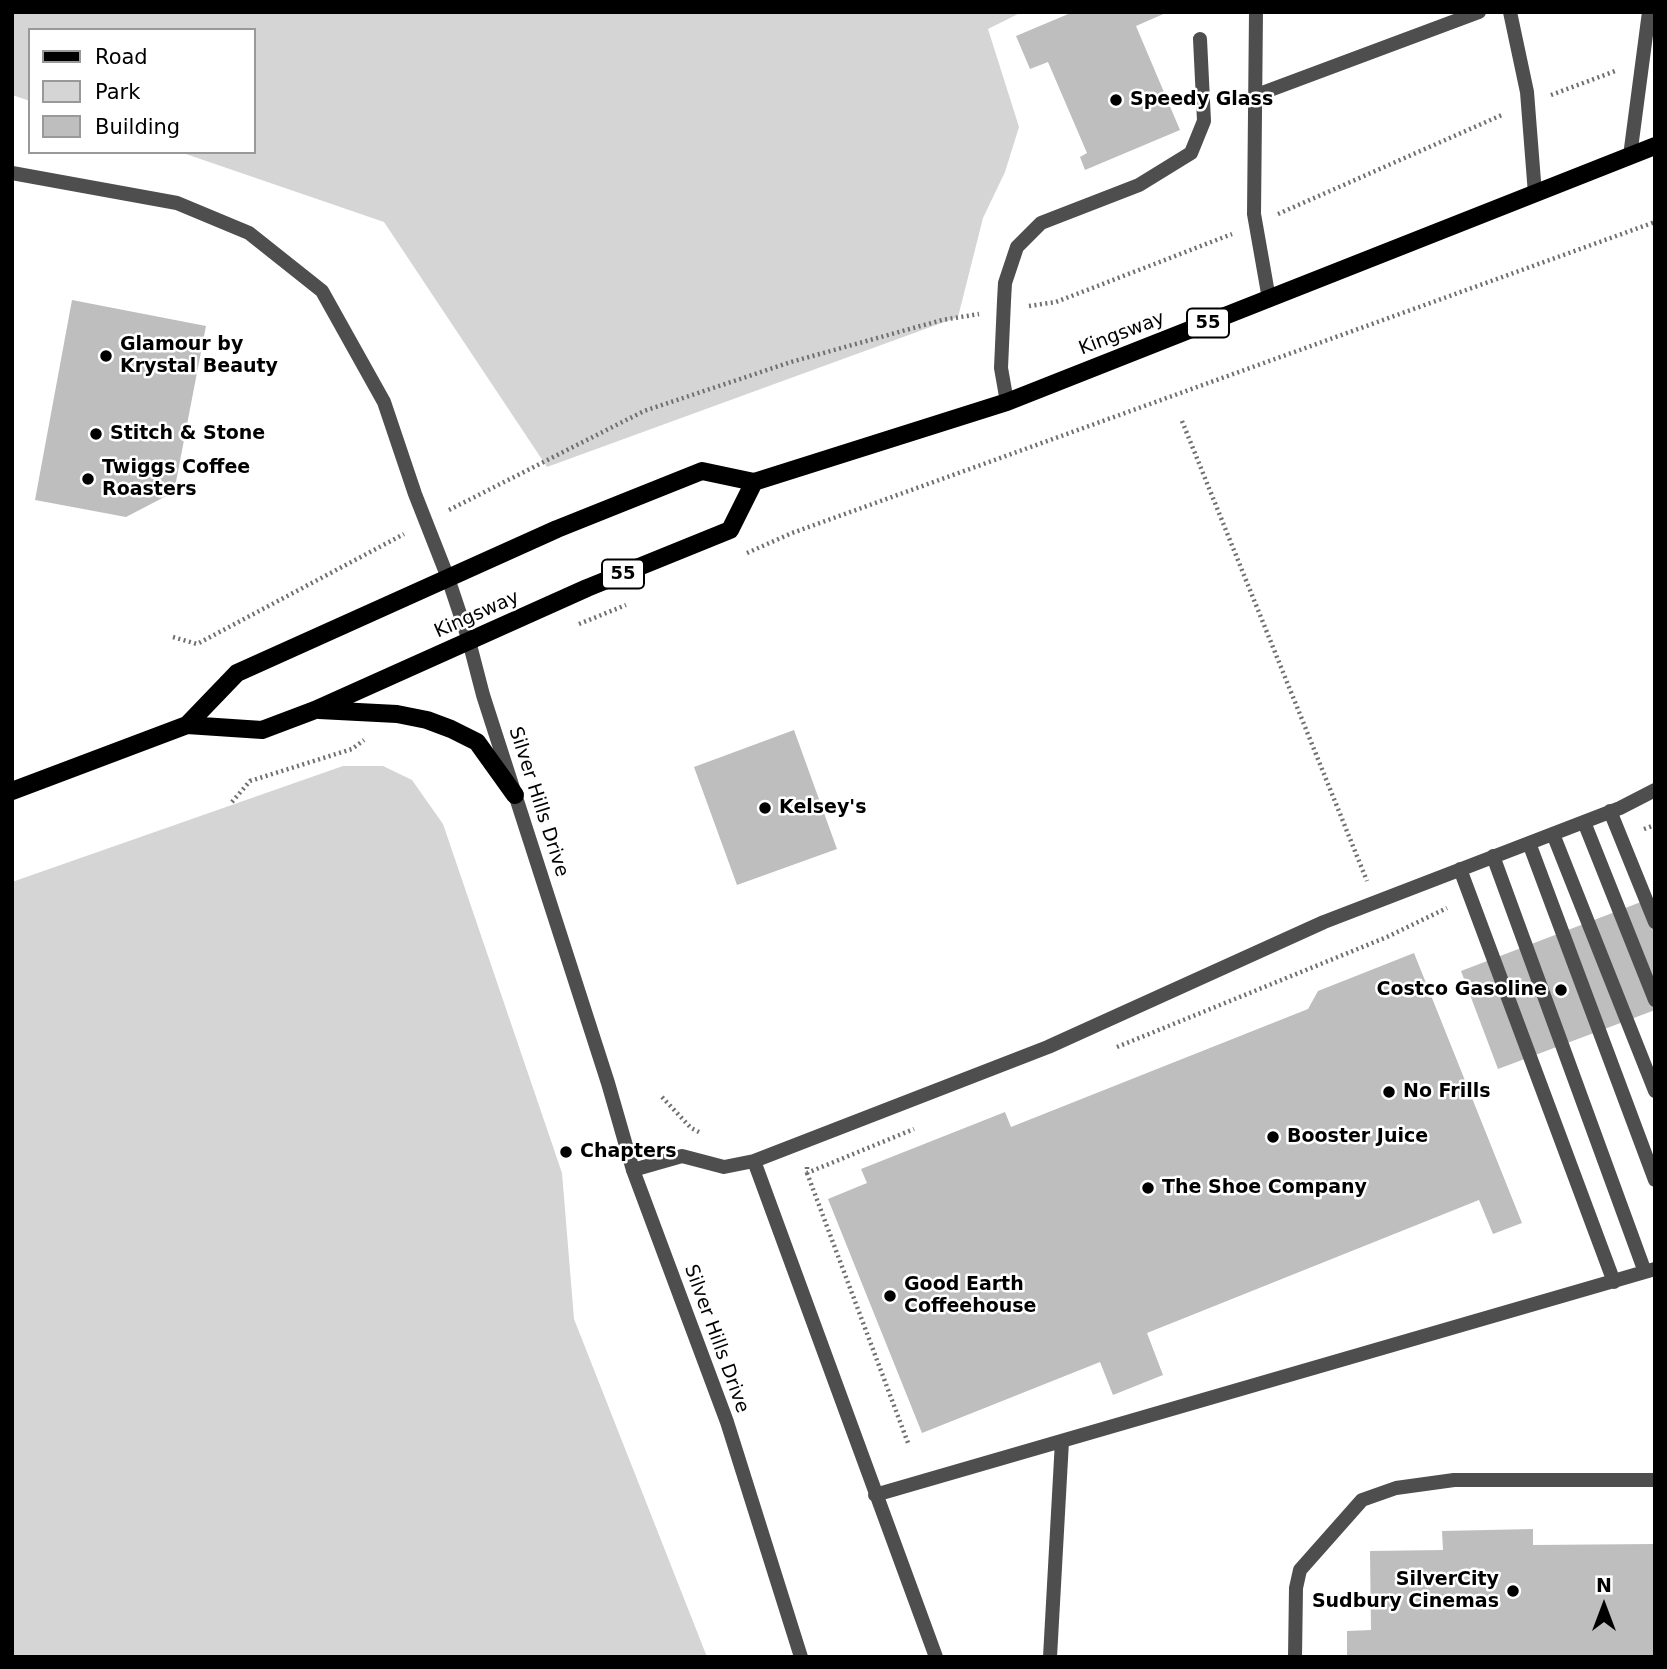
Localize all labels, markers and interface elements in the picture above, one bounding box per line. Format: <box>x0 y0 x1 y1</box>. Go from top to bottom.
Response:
legend <box>28 28 256 154</box>
text: Road <box>95 45 148 69</box>
text: Park <box>95 80 140 104</box>
place label: Speedy Glass <box>1130 89 1273 111</box>
marker: Speedy Glass <box>1108 92 1124 108</box>
text: Building <box>95 115 180 139</box>
street label: Kingsway <box>1076 307 1168 361</box>
road number: 55 <box>1187 309 1229 338</box>
place label: Glamour by Krystal Beauty <box>120 334 278 378</box>
marker: Glamour by Krystal Beauty <box>98 348 114 364</box>
place label: Stitch & Stone <box>110 423 265 445</box>
marker: Stitch & Stone <box>88 426 104 442</box>
place label: Twiggs Coffee Roasters <box>102 457 250 501</box>
marker: Twiggs Coffee Roasters <box>80 471 96 487</box>
road number: 55 <box>602 560 644 588</box>
street label: Kingsway <box>431 586 523 644</box>
street label: Silver Hills Drive <box>503 724 573 880</box>
place label: Kelsey's <box>779 797 866 819</box>
marker: Kelsey's <box>757 800 773 816</box>
place label: Costco Gasoline <box>1376 979 1547 1001</box>
marker: Costco Gasoline <box>1553 982 1569 998</box>
place label: No Frills <box>1403 1081 1491 1103</box>
marker: No Frills <box>1381 1084 1397 1100</box>
place label: Booster Juice <box>1287 1126 1428 1148</box>
marker: Booster Juice <box>1265 1129 1281 1145</box>
place label: Chapters <box>580 1141 677 1163</box>
marker: Chapters <box>558 1144 574 1160</box>
place label: The Shoe Company <box>1162 1177 1367 1199</box>
marker: The Shoe Company <box>1140 1180 1156 1196</box>
street label: Silver Hills Drive <box>679 1262 753 1416</box>
place label: Good Earth Coffeehouse <box>904 1274 1036 1318</box>
marker: Good Earth Coffeehouse <box>882 1288 898 1304</box>
place label: SilverCity Sudbury Cinemas <box>1312 1569 1499 1613</box>
north arrow <box>1569 1571 1639 1641</box>
text: N <box>1596 1574 1612 1596</box>
marker: SilverCity Sudbury Cinemas <box>1505 1583 1521 1599</box>

